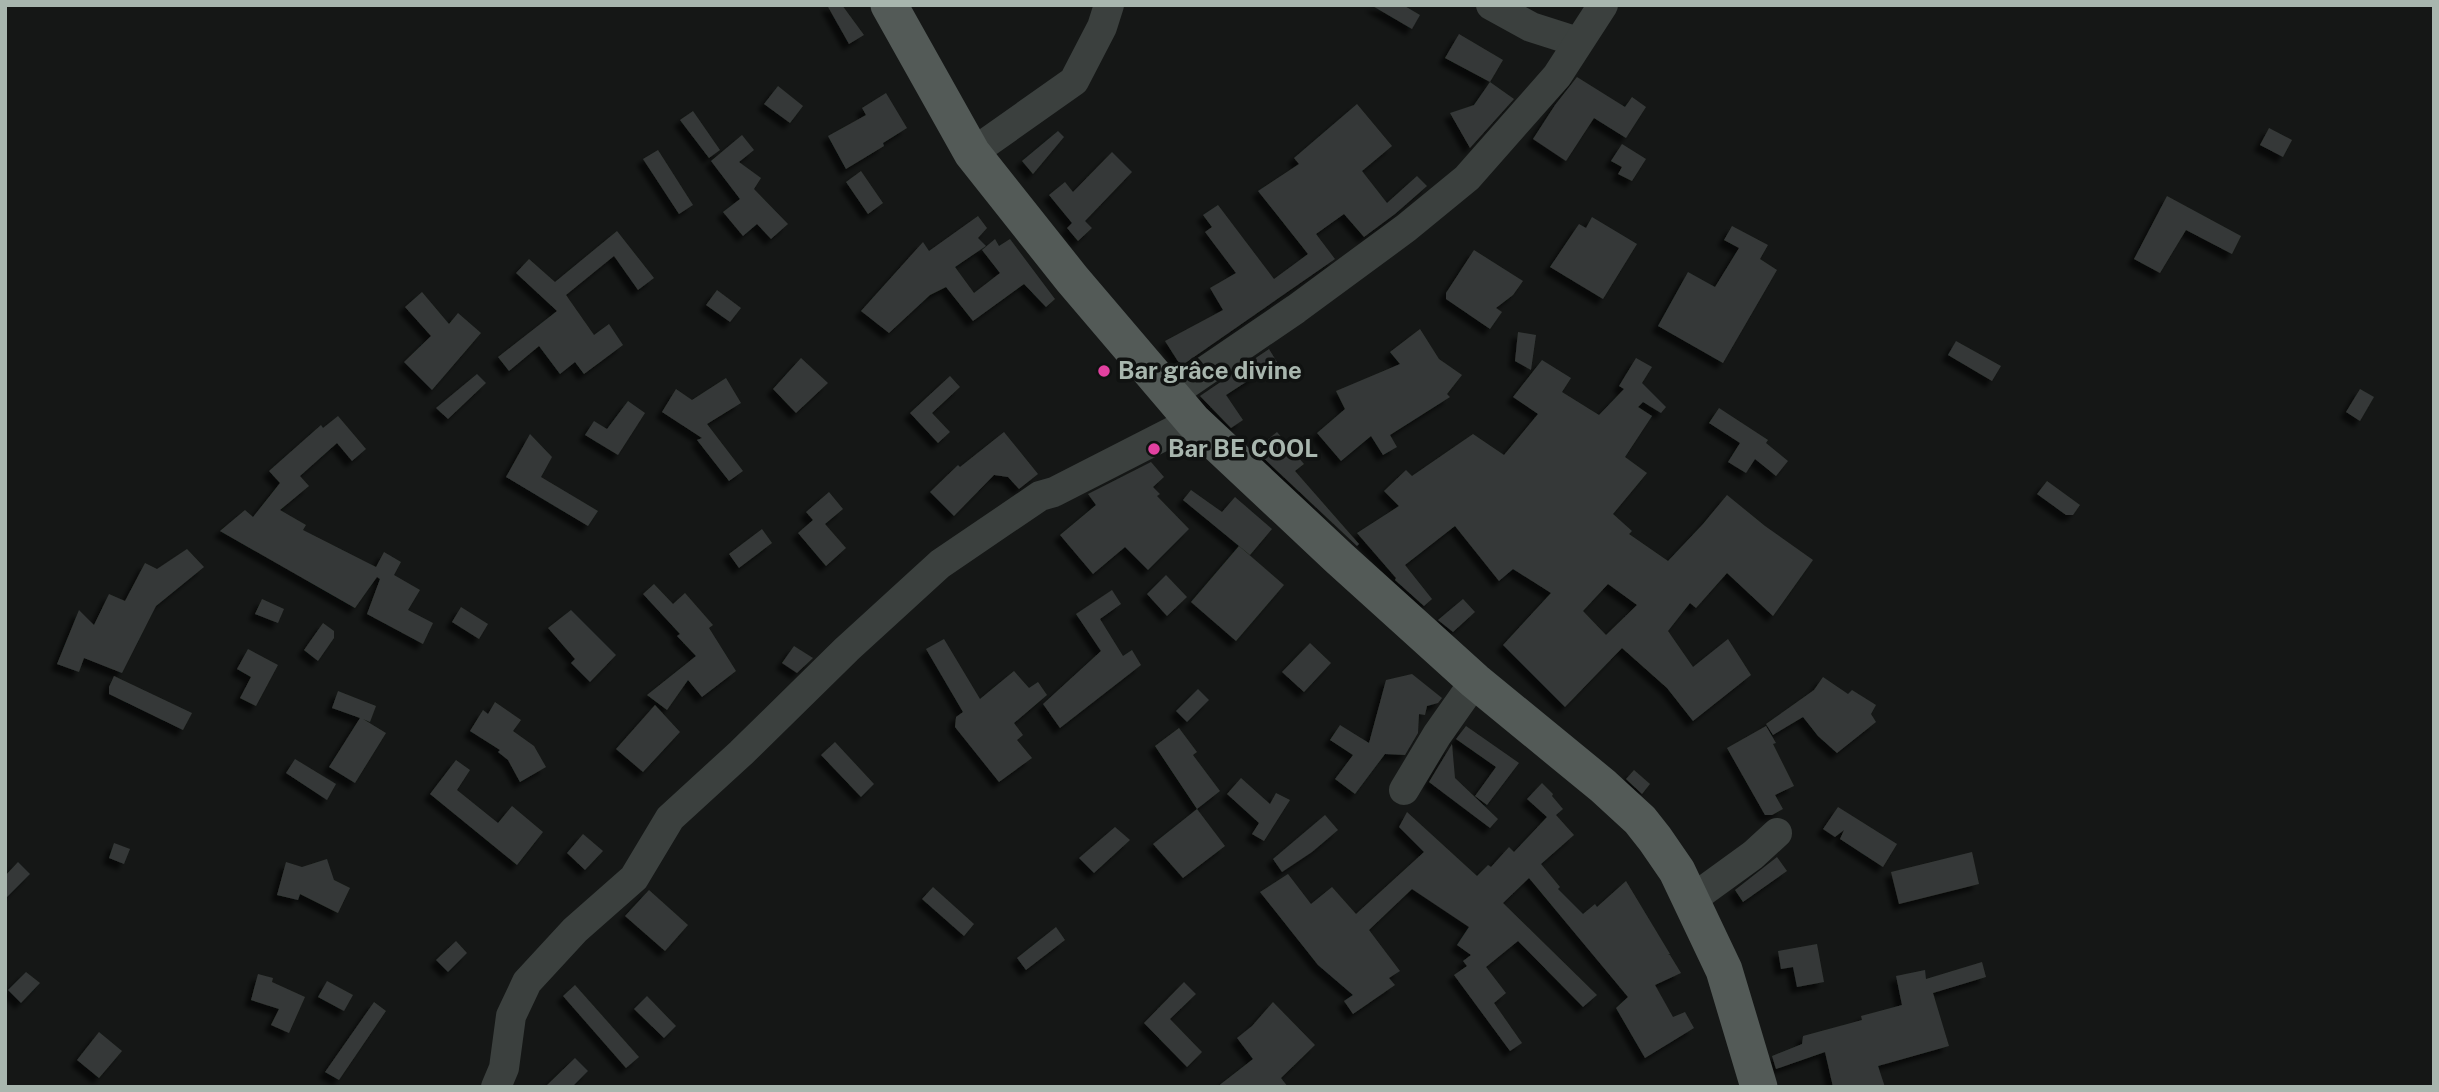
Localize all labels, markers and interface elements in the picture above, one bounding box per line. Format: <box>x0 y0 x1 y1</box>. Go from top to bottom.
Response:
place label: Bar grâce divine <box>1118 356 1302 384</box>
marker: Bar grâce divine <box>1096 363 1112 379</box>
place label: Bar BE COOL <box>1168 434 1318 462</box>
marker: Bar BE COOL <box>1146 441 1162 457</box>

